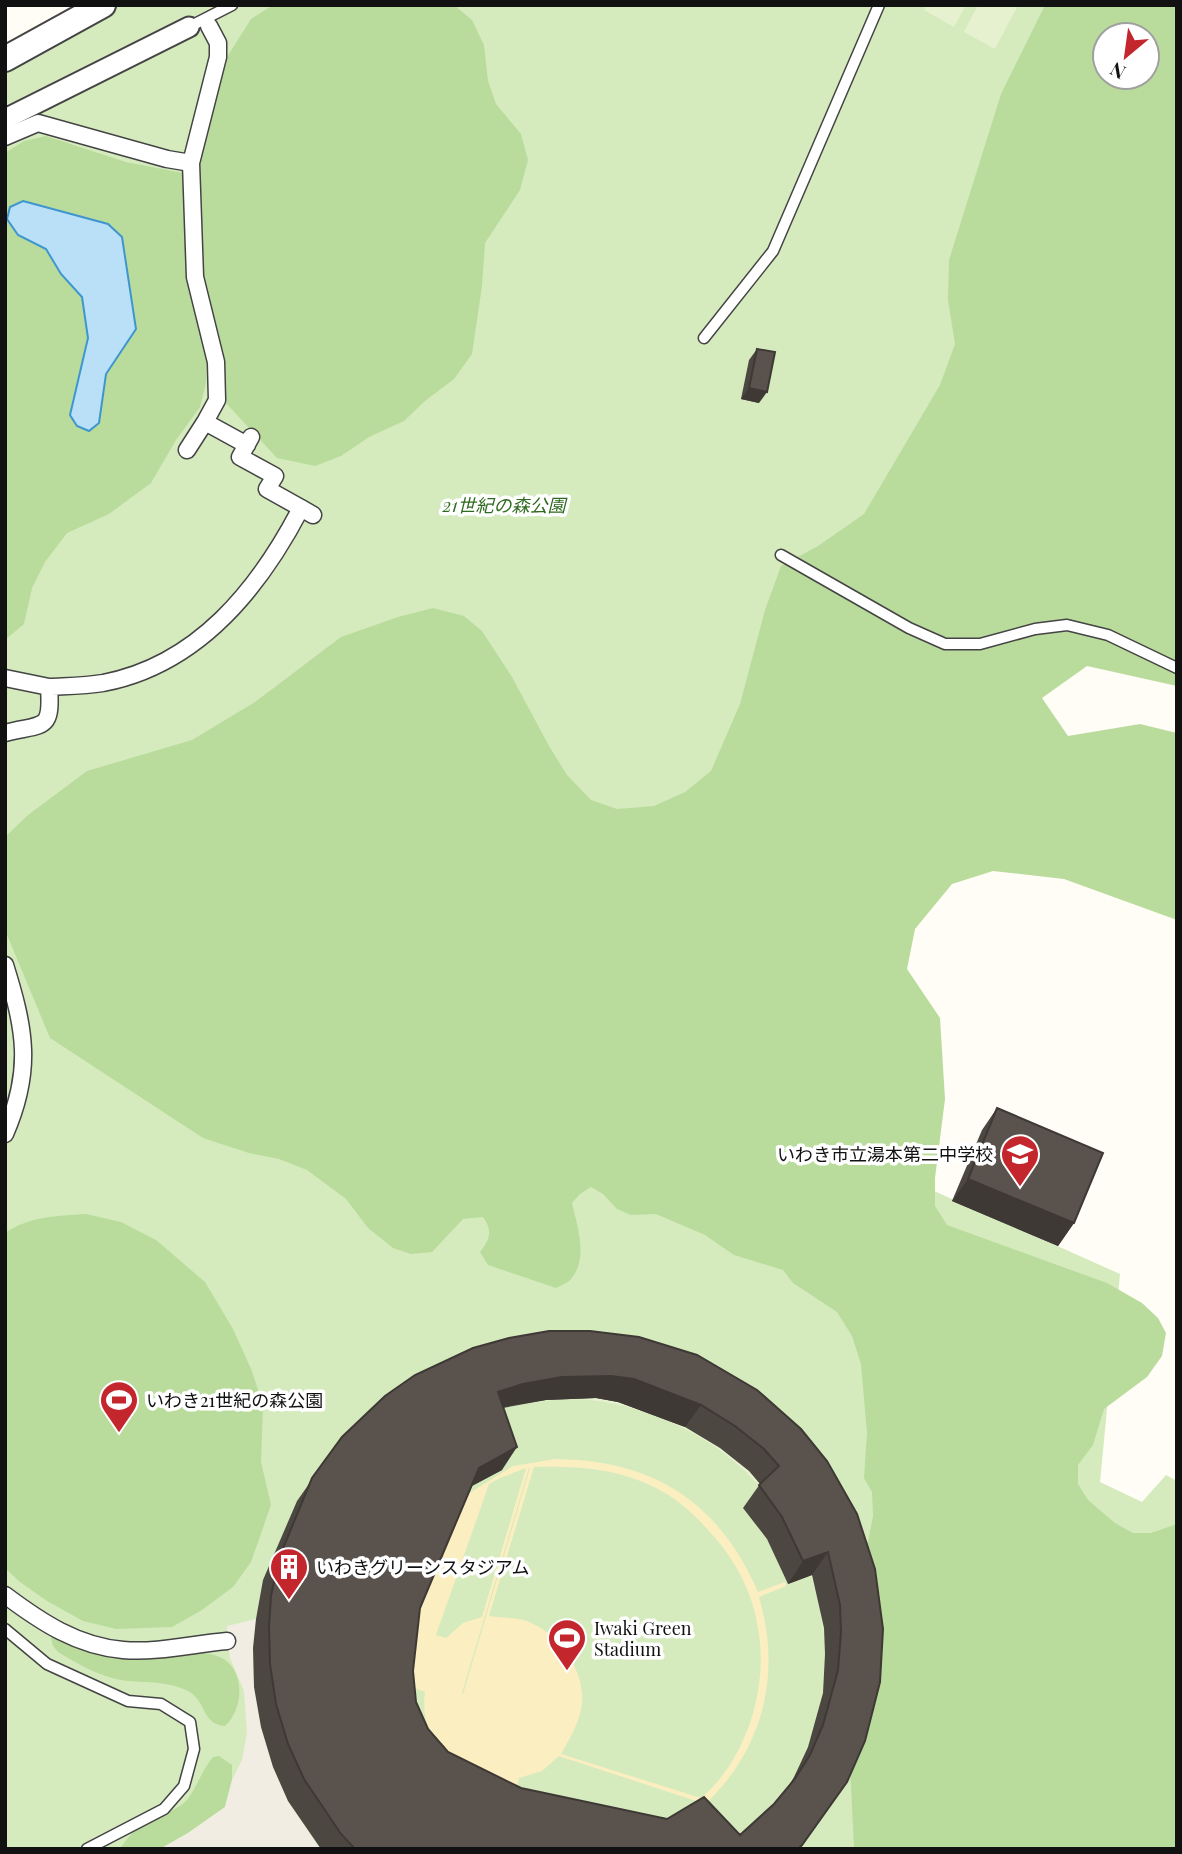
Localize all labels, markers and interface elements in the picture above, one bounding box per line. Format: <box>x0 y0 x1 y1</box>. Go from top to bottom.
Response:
north arrow <box>1091 21 1161 91</box>
text: N <box>1105 57 1130 86</box>
park label: 21世紀の森公園 <box>441 493 569 517</box>
school or university icon: いわき市立湯本第二中学校 <box>999 1133 1041 1188</box>
place label: いわき市立湯本第二中学校 <box>777 1142 993 1166</box>
sports icon: いわき21世紀の森公園 <box>98 1379 140 1434</box>
place label: いわき21世紀の森公園 <box>146 1388 323 1412</box>
building icon: いわきグリーンスタジアム <box>268 1546 310 1601</box>
place label: いわきグリーンスタジアム <box>316 1555 529 1579</box>
place label: Iwaki Green Stadium <box>594 1616 692 1661</box>
sports icon: Iwaki Green Stadium <box>546 1617 588 1672</box>

